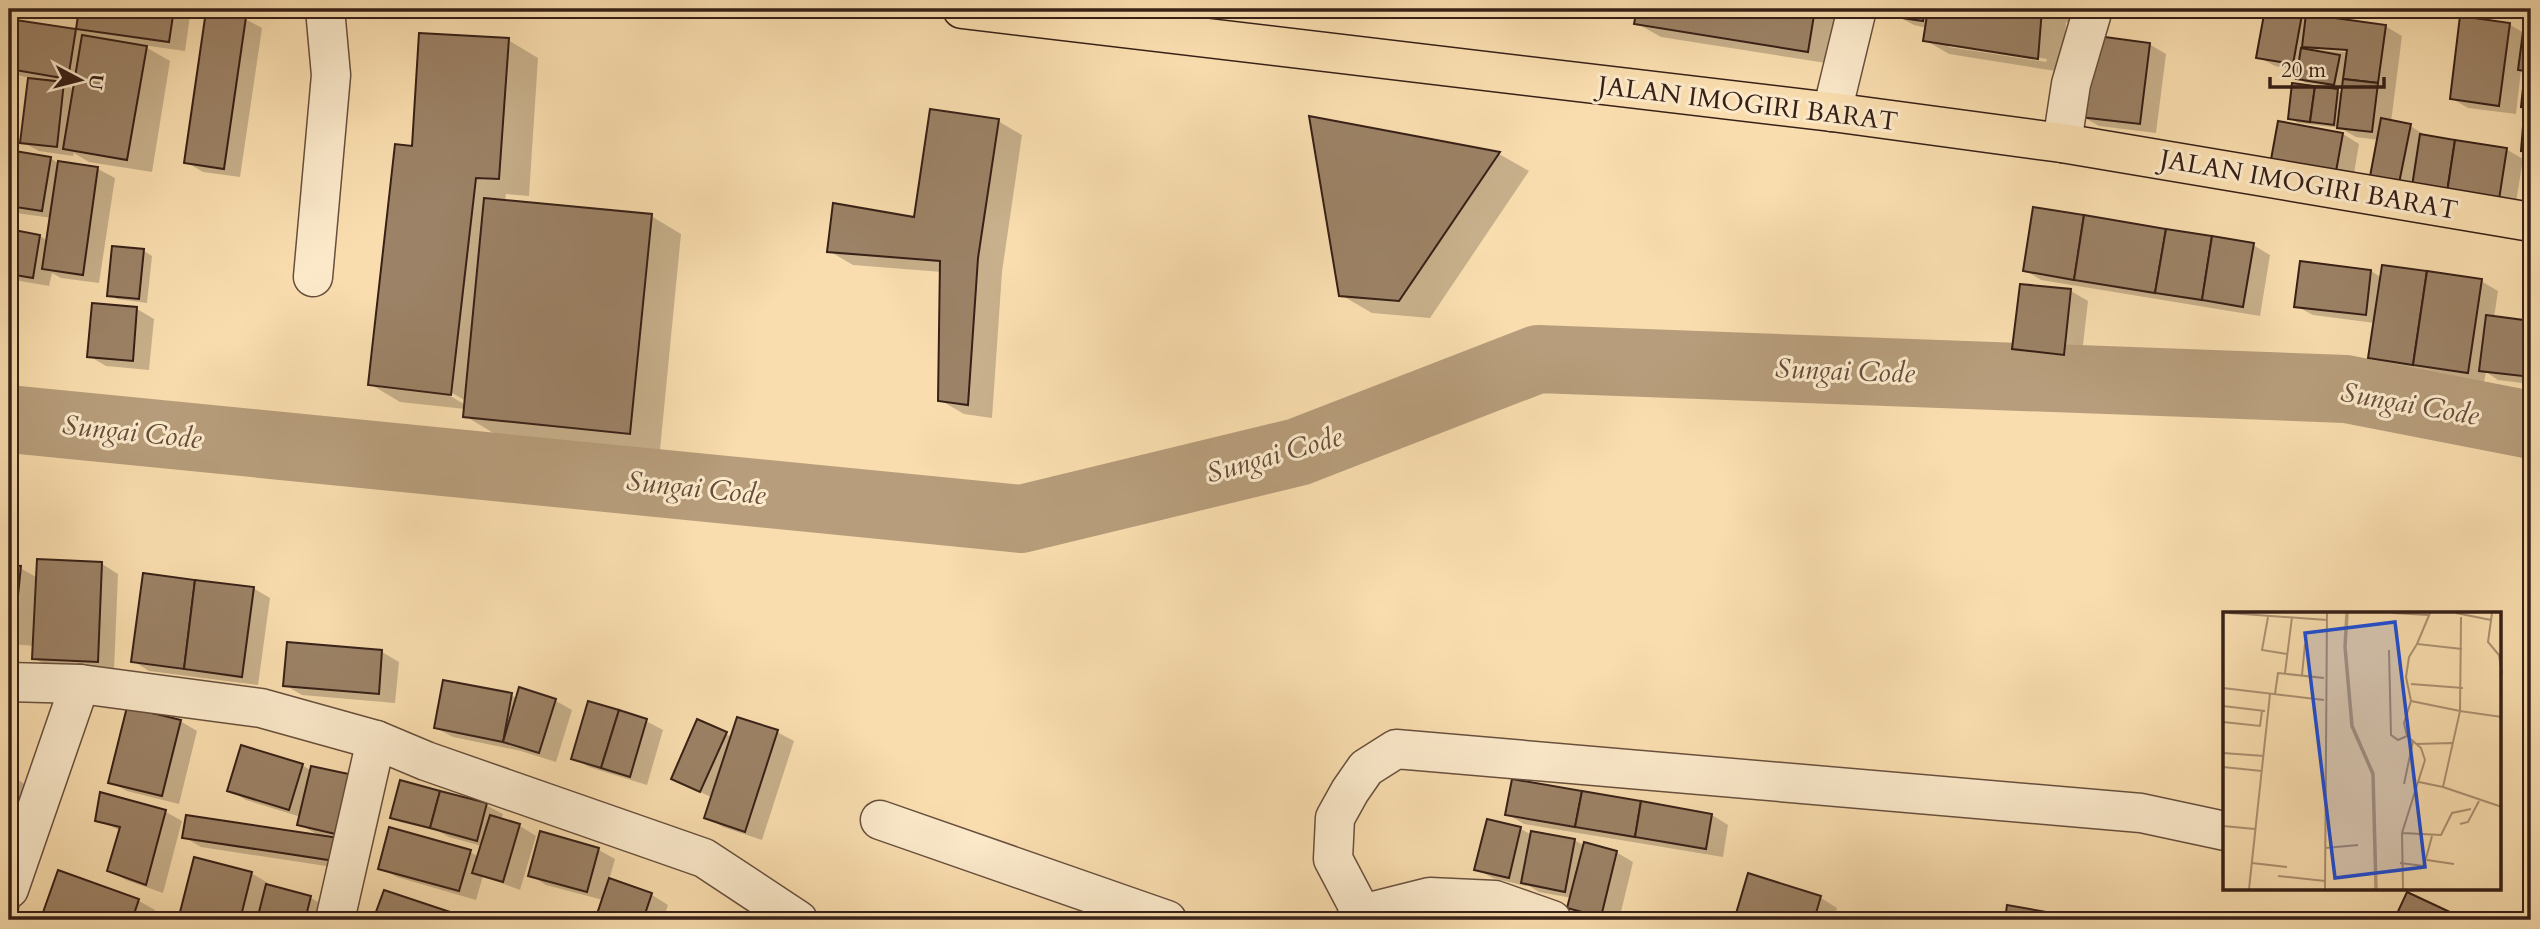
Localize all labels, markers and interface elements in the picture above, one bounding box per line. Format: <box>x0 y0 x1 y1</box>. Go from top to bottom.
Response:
north arrow <box>46 46 116 116</box>
scale bar <box>2270 46 2384 90</box>
text: 20 m <box>2281 56 2326 85</box>
street label: JALAN IMOGIRI BARAT <box>1592 67 1900 139</box>
text: U <box>82 73 110 92</box>
street label: JALAN IMOGIRI BARAT <box>2153 140 2460 228</box>
water label: Sungai Code <box>1774 350 1916 392</box>
water label: Sungai Code <box>2338 373 2482 435</box>
water label: Sungai Code <box>60 406 204 458</box>
water label: Sungai Code <box>1202 417 1347 492</box>
water label: Sungai Code <box>624 462 768 514</box>
inset map <box>2223 612 2502 890</box>

